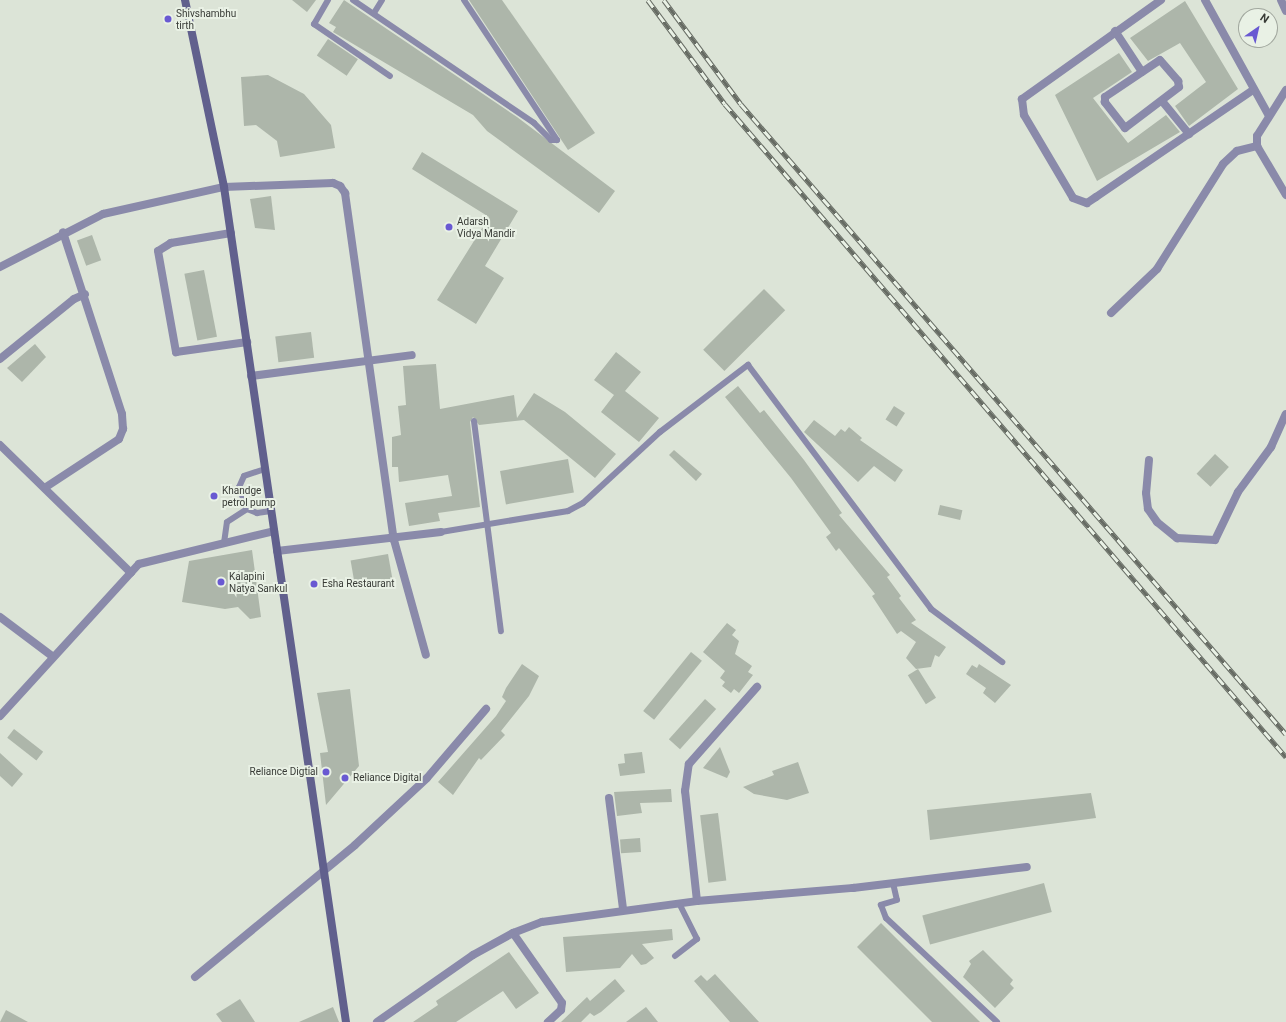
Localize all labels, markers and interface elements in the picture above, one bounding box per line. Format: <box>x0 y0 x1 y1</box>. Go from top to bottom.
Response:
place label: Shivshambhu tirth <box>176 7 236 30</box>
north arrow <box>1238 8 1278 48</box>
text: N <box>1258 11 1271 26</box>
marker: Shivshambhu tirth <box>163 14 173 24</box>
place label: Adarsh Vidya Mandir <box>457 215 515 238</box>
marker: Adarsh Vidya Mandir <box>444 222 454 232</box>
place label: Khandge petrol pump <box>222 484 276 508</box>
marker: Khandge petrol pump <box>209 491 219 501</box>
place label: Kalapini Natya Sankul <box>229 570 287 594</box>
marker: Kalapini Natya Sankul <box>216 577 226 587</box>
place label: Esha Restaurant <box>322 578 395 590</box>
marker: Esha Restaurant <box>309 579 319 589</box>
place label: Reliance Digtial <box>250 766 318 778</box>
marker: Reliance Digtial <box>321 767 331 777</box>
place label: Reliance Digital <box>353 772 421 784</box>
marker: Reliance Digital <box>340 773 350 783</box>

